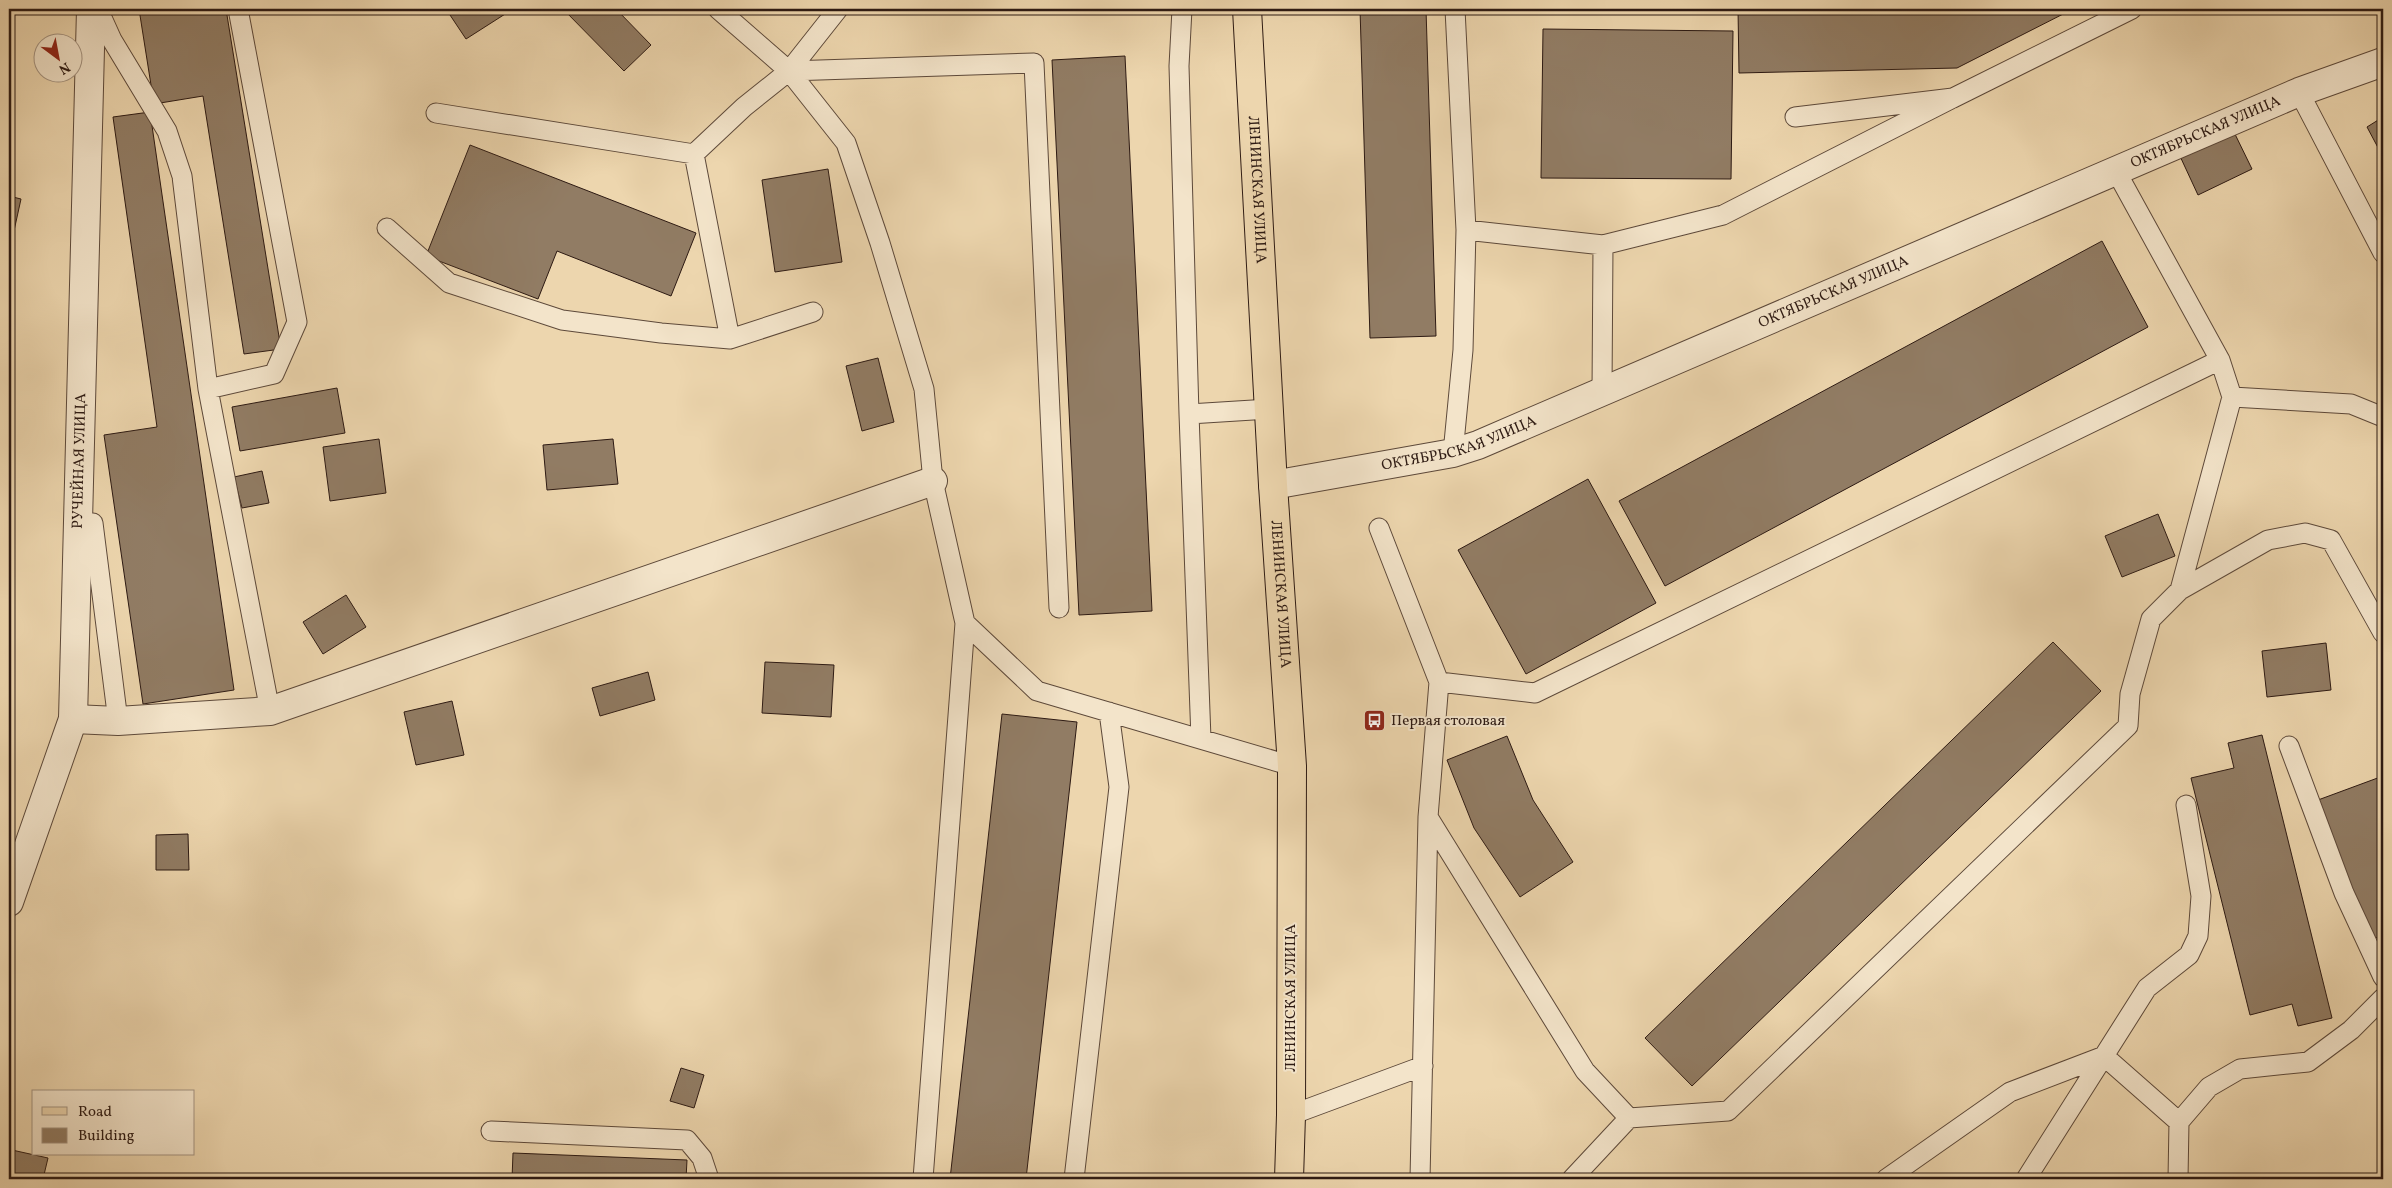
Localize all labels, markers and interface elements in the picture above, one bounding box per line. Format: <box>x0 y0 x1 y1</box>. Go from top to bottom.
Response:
north arrow <box>32 32 82 82</box>
text: N <box>55 57 73 79</box>
street label: ОКТЯБРЬСКАЯ УЛИЦА <box>2127 90 2284 174</box>
street label: ЛЕНИНСКАЯ УЛИЦА <box>1242 115 1271 265</box>
street label: ОКТЯБРЬСКАЯ УЛИЦА <box>1755 250 1912 334</box>
street label: РУЧЕЙНАЯ УЛИЦА <box>67 392 92 529</box>
street label: ОКТЯБРЬСКАЯ УЛИЦА <box>1380 410 1540 476</box>
street label: ЛЕНИНСКАЯ УЛИЦА <box>1265 519 1296 669</box>
bus stop icon: Первая столовая <box>1363 709 1387 733</box>
place label: Первая столовая <box>1391 711 1505 732</box>
street label: ЛЕНИНСКАЯ УЛИЦА <box>1281 924 1302 1072</box>
legend <box>32 1090 195 1156</box>
text: Road <box>78 1102 112 1123</box>
text: Building <box>78 1126 135 1147</box>

